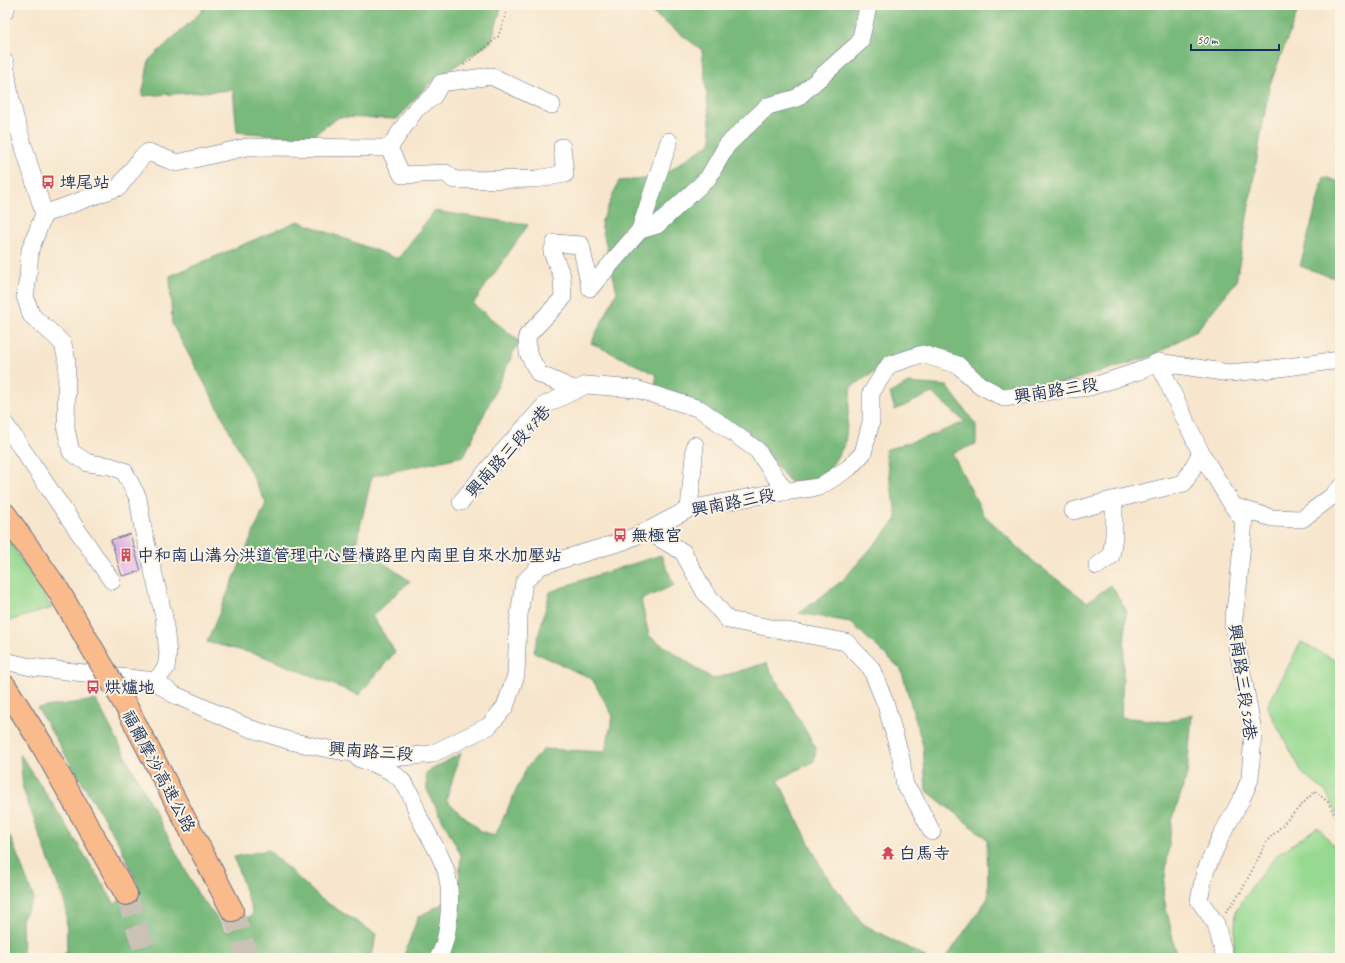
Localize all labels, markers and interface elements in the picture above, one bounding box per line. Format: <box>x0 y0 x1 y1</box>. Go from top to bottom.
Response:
scale bar <box>1191 26 1279 52</box>
text: 50 m <box>1197 32 1219 48</box>
place label: 埤尾站 <box>59 172 110 193</box>
bus stop icon: 埤尾站 <box>40 174 56 190</box>
street label: 興南路三段 <box>1012 373 1100 408</box>
street label: 興南路三段47巷 <box>461 400 556 502</box>
street label: 興南路三段 <box>689 484 777 521</box>
place label: 無極宮 <box>631 525 682 546</box>
bus stop icon: 無極宮 <box>612 527 628 543</box>
place label: 中和南山溝分洪道管理中心暨橫路里內南里自來水加壓站 <box>137 545 562 566</box>
building icon: 中和南山溝分洪道管理中心暨橫路里內南里自來水加壓站 <box>118 547 134 563</box>
street label: 興南路三段52巷 <box>1224 623 1261 743</box>
place label: 烘爐地 <box>104 677 155 698</box>
bus stop icon: 烘爐地 <box>85 679 101 695</box>
street label: 福爾摩沙高速公路 <box>117 706 200 836</box>
street label: 興南路三段 <box>328 738 414 765</box>
place label: 白馬寺 <box>899 843 950 864</box>
temple icon: 白馬寺 <box>880 845 896 861</box>

